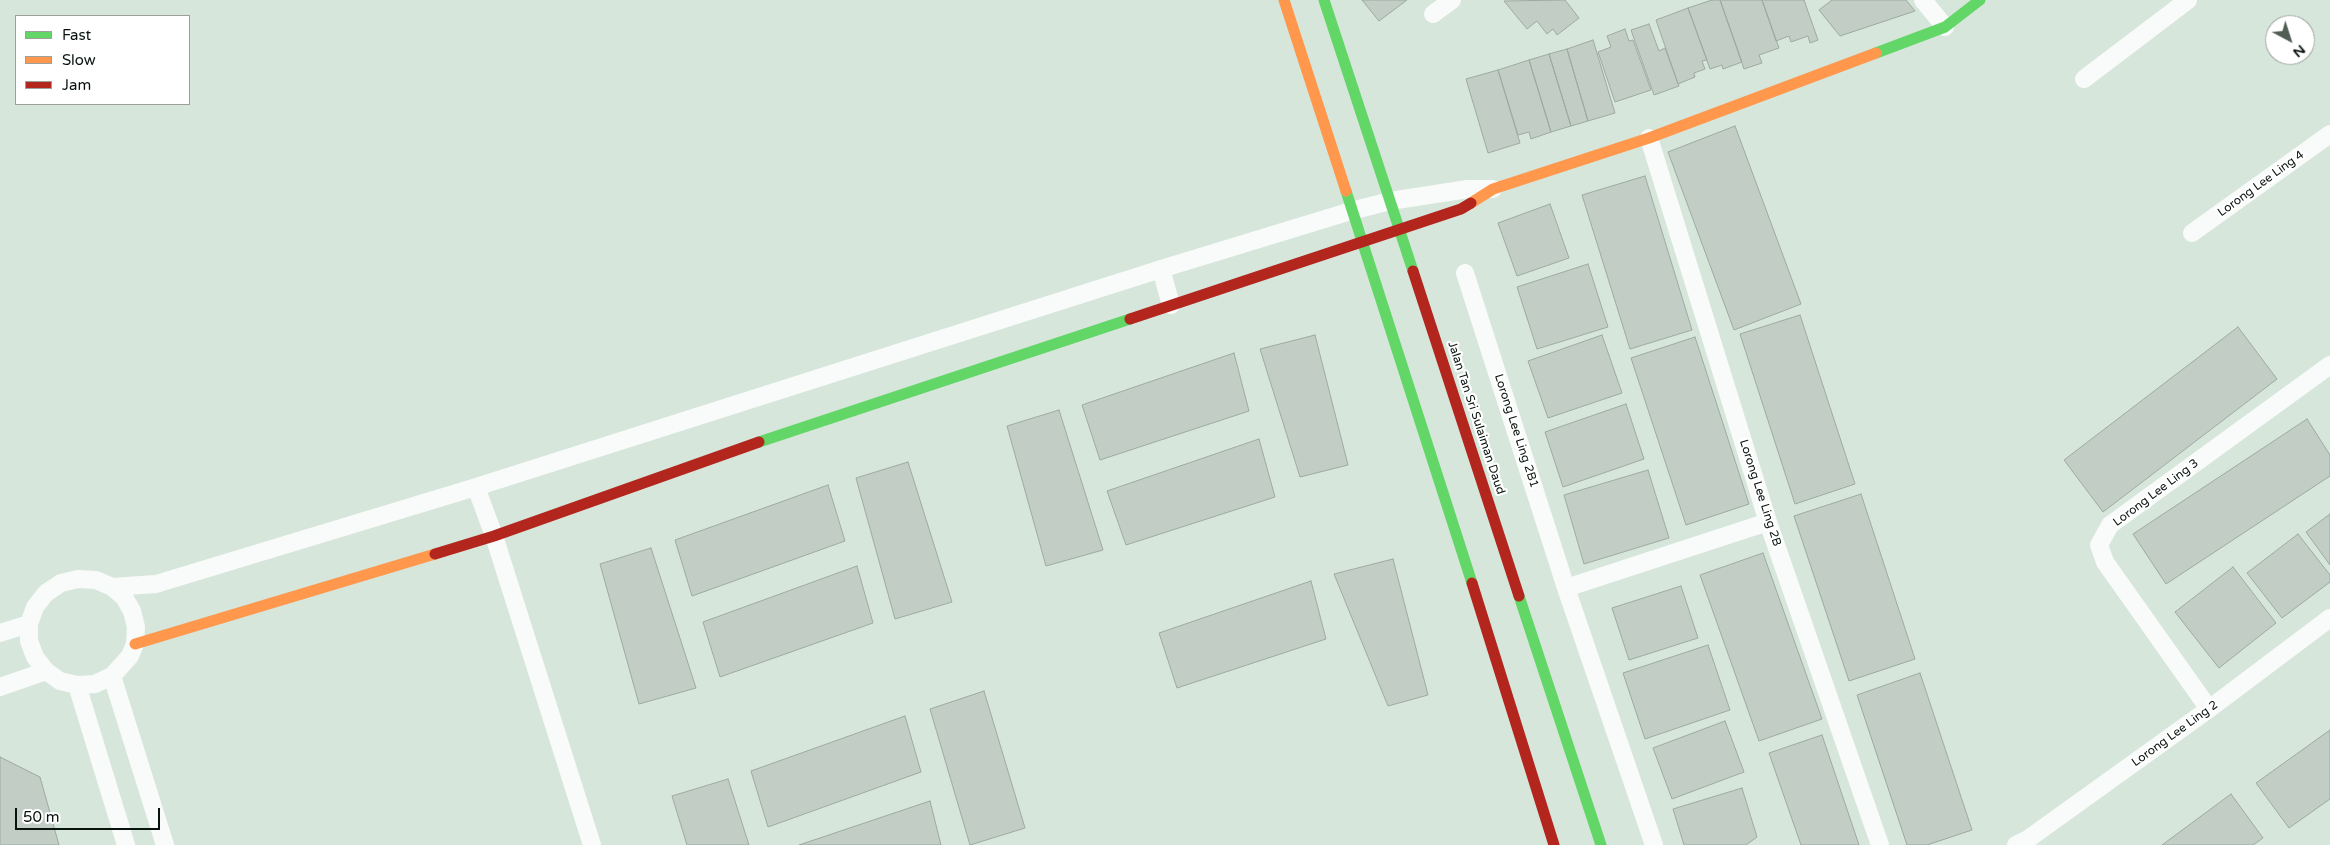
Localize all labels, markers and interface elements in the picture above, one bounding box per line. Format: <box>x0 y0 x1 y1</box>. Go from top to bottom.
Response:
legend <box>15 15 190 105</box>
north arrow <box>2265 15 2315 65</box>
text: Fast <box>62 26 91 44</box>
text: N <box>2290 41 2309 61</box>
text: Slow <box>62 51 96 69</box>
text: Jam <box>62 76 91 94</box>
street label: Lorong Lee Ling 4 <box>2215 148 2307 220</box>
street label: Jalan Tan Sri Sulaiman Daud <box>1444 340 1508 496</box>
street label: Lorong Lee Ling 2B1 <box>1491 372 1541 490</box>
street label: Lorong Lee Ling 2B <box>1736 438 1784 548</box>
street label: Lorong Lee Ling 3 <box>2111 456 2201 530</box>
street label: Lorong Lee Ling 2 <box>2129 698 2221 770</box>
scale bar <box>18 798 162 830</box>
text: 50 m <box>23 808 60 826</box>

